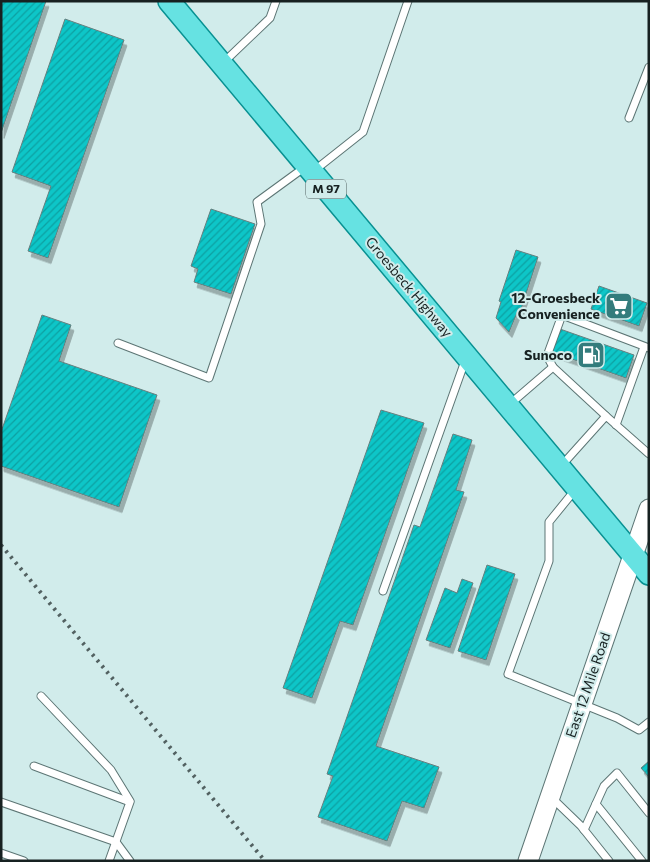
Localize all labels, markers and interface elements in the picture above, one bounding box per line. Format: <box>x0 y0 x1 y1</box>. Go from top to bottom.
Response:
road number: M 97 <box>306 180 346 198</box>
street label: Groesbeck Highway <box>363 233 456 340</box>
place label: 12-Groesbeck Convenience <box>511 289 600 322</box>
supermarket icon: 12-Groesbeck Convenience <box>604 291 634 321</box>
fuel station icon: Sunoco <box>576 340 606 370</box>
place label: Sunoco <box>524 346 572 363</box>
street label: East 12 Mile Road <box>562 630 613 740</box>

